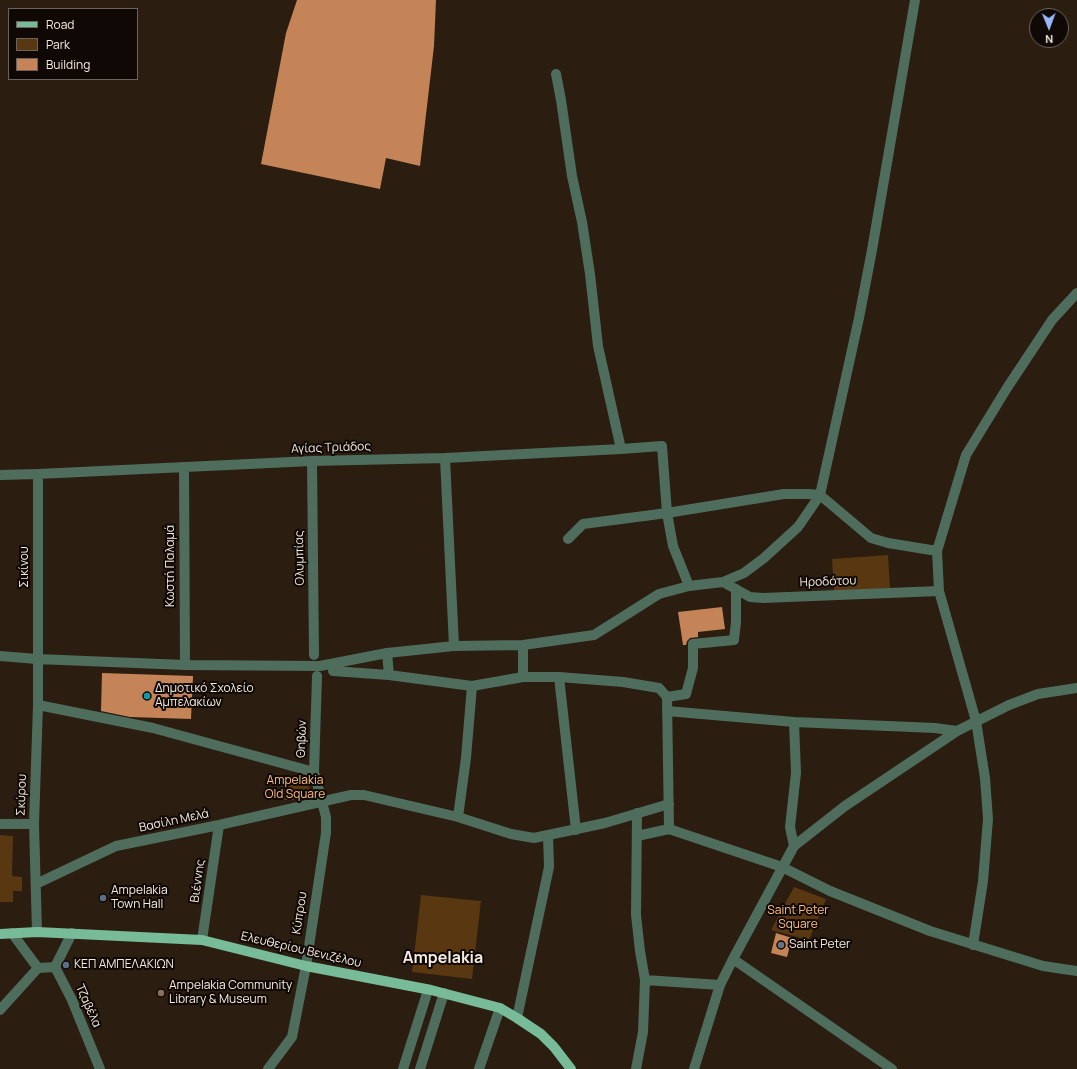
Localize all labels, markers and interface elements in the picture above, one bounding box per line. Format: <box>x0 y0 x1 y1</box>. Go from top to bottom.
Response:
legend <box>8 8 138 80</box>
north arrow <box>1029 8 1069 48</box>
text: Road <box>46 16 74 33</box>
text: N <box>1045 32 1053 47</box>
text: Park <box>46 36 70 53</box>
text: Building <box>46 56 90 73</box>
street label: Αγίας Τριάδος <box>291 439 371 457</box>
street label: Κωστή Παλαμά <box>164 525 178 607</box>
street label: Ολυμπίας <box>292 530 308 586</box>
street label: Σικίνου <box>18 546 32 588</box>
street label: Ηροδότου <box>799 574 857 590</box>
place label: Δημοτικό Σχολείο Αμπελακίων <box>155 682 254 710</box>
marker: Δημοτικό Σχολείο Αμπελακίων <box>142 691 152 701</box>
street label: Θηβών <box>294 720 310 758</box>
street label: Σκύρου <box>14 774 30 816</box>
park label: Ampelakia Old Square <box>265 774 325 802</box>
street label: Βασίλη Μελά <box>138 807 210 835</box>
street label: Βιέννης <box>188 858 208 904</box>
place label: Ampelakia Town Hall <box>111 884 168 912</box>
street label: Κύπρου <box>290 891 310 935</box>
marker: Ampelakia Town Hall <box>98 893 108 903</box>
park label: Saint Peter Square <box>767 904 829 932</box>
street label: Ελευθερίου Βενιζέλου <box>239 929 363 971</box>
place label: Saint Peter <box>789 938 850 952</box>
marker: Saint Peter <box>776 940 786 950</box>
district label: Ampelakia <box>403 949 483 969</box>
place label: ΚΕΠ ΑΜΠΕΛΑΚΙΩΝ <box>74 958 174 972</box>
marker: ΚΕΠ ΑΜΠΕΛΑΚΙΩΝ <box>61 960 71 970</box>
place label: Ampelakia Community Library & Museum <box>169 979 292 1007</box>
street label: Τζαβέλα <box>72 982 104 1030</box>
marker: Ampelakia Community Library & Museum <box>156 988 166 998</box>

